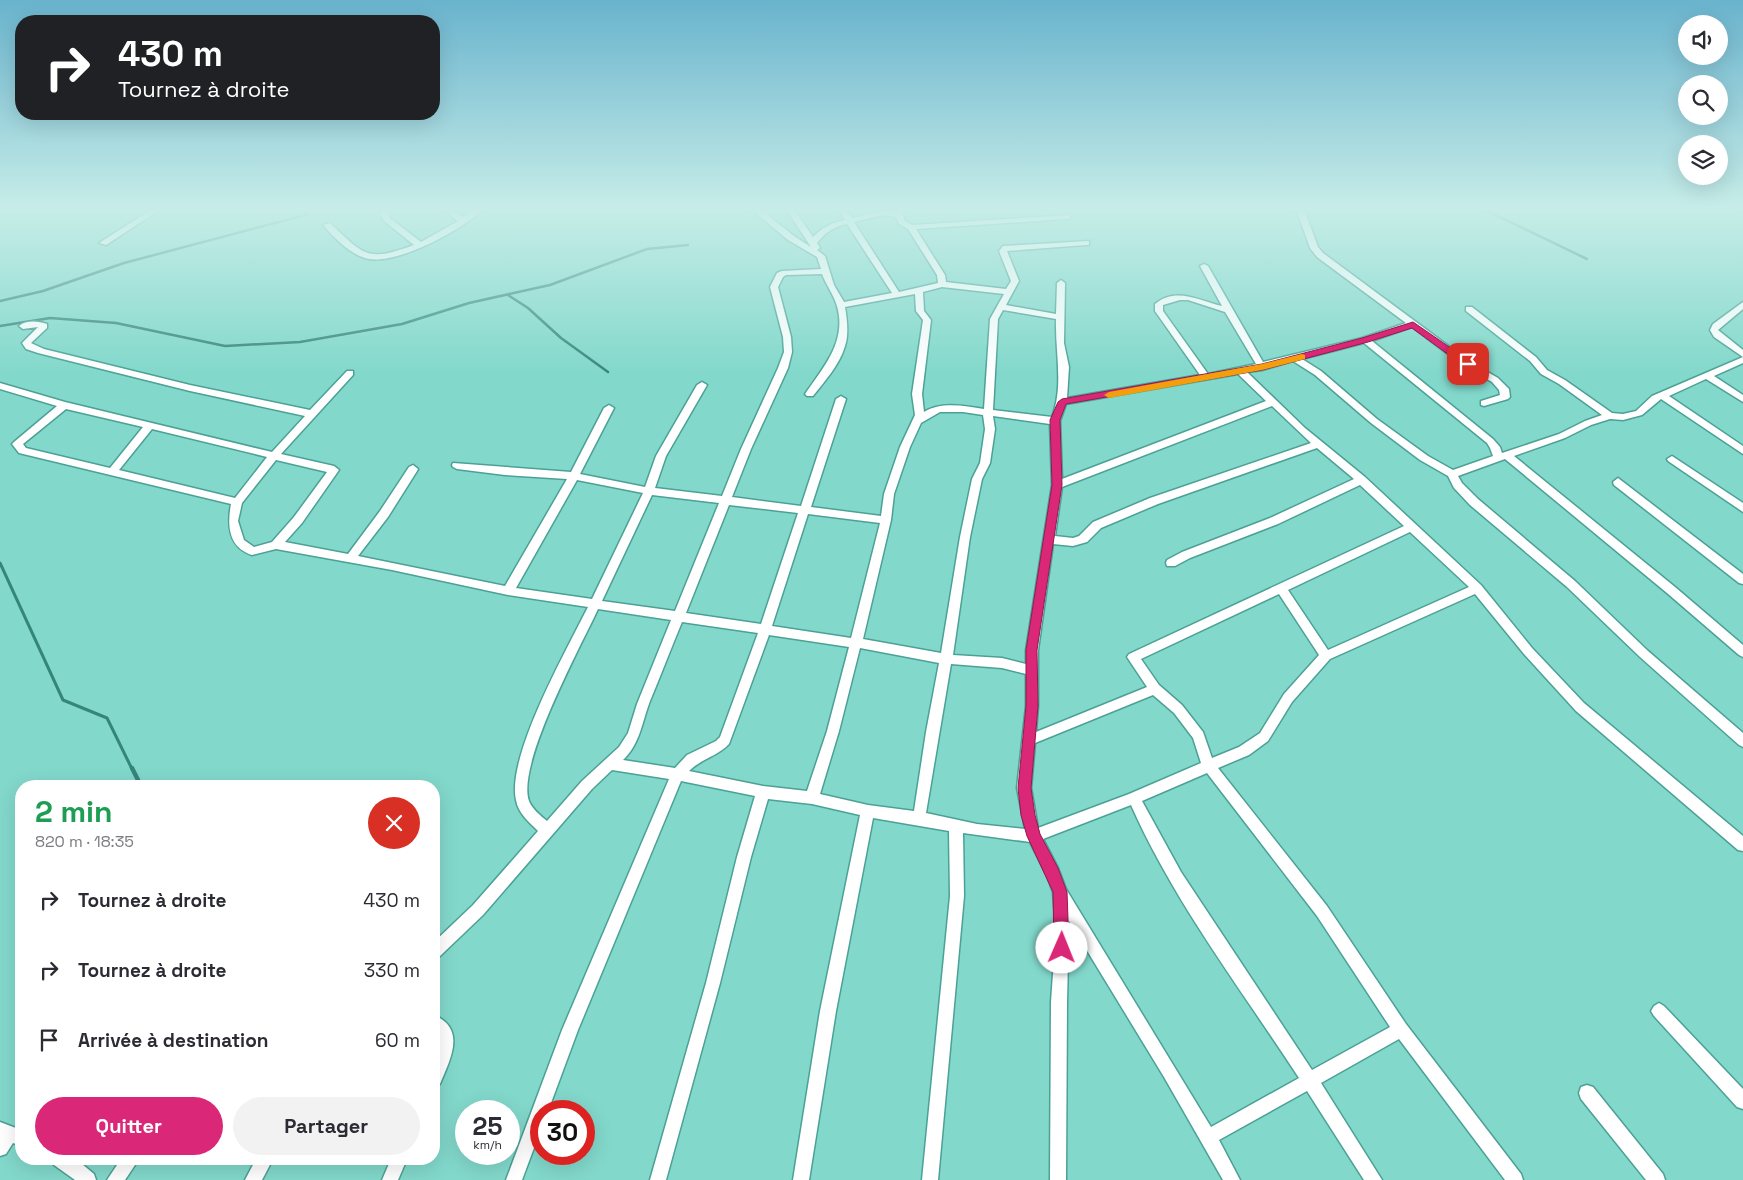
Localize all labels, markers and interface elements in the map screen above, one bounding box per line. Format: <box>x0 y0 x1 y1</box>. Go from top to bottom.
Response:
map controls <box>1678 15 1728 185</box>
button: sound <box>1678 15 1728 65</box>
text: 430 m <box>118 32 223 76</box>
icon: right <box>35 35 100 100</box>
text: Tournez à droite <box>118 75 289 103</box>
button: search <box>1678 75 1728 125</box>
button: layers <box>1678 135 1728 185</box>
pin <box>1447 343 1489 385</box>
icon: arrive <box>1454 350 1482 378</box>
text: 2 min <box>35 792 113 831</box>
button: close <box>368 797 420 849</box>
text: 820 m · 18:35 <box>35 831 134 852</box>
icon: right <box>35 886 63 914</box>
text: Tournez à droite <box>78 888 227 913</box>
text: 430 m <box>363 888 420 913</box>
position arrow <box>1035 921 1087 973</box>
icon: right <box>35 956 63 984</box>
text: Tournez à droite <box>78 958 227 983</box>
text: 330 m <box>364 958 420 983</box>
icon: arrive <box>35 1026 63 1054</box>
text: Arrivée à destination <box>78 1028 268 1053</box>
text: 60 m <box>375 1028 420 1053</box>
button: Quitter <box>35 1097 223 1155</box>
button: Partager <box>233 1097 420 1155</box>
speed limit sign: 30 <box>530 1100 595 1165</box>
text: 25 <box>473 1110 502 1142</box>
text: km/h <box>473 1137 502 1153</box>

